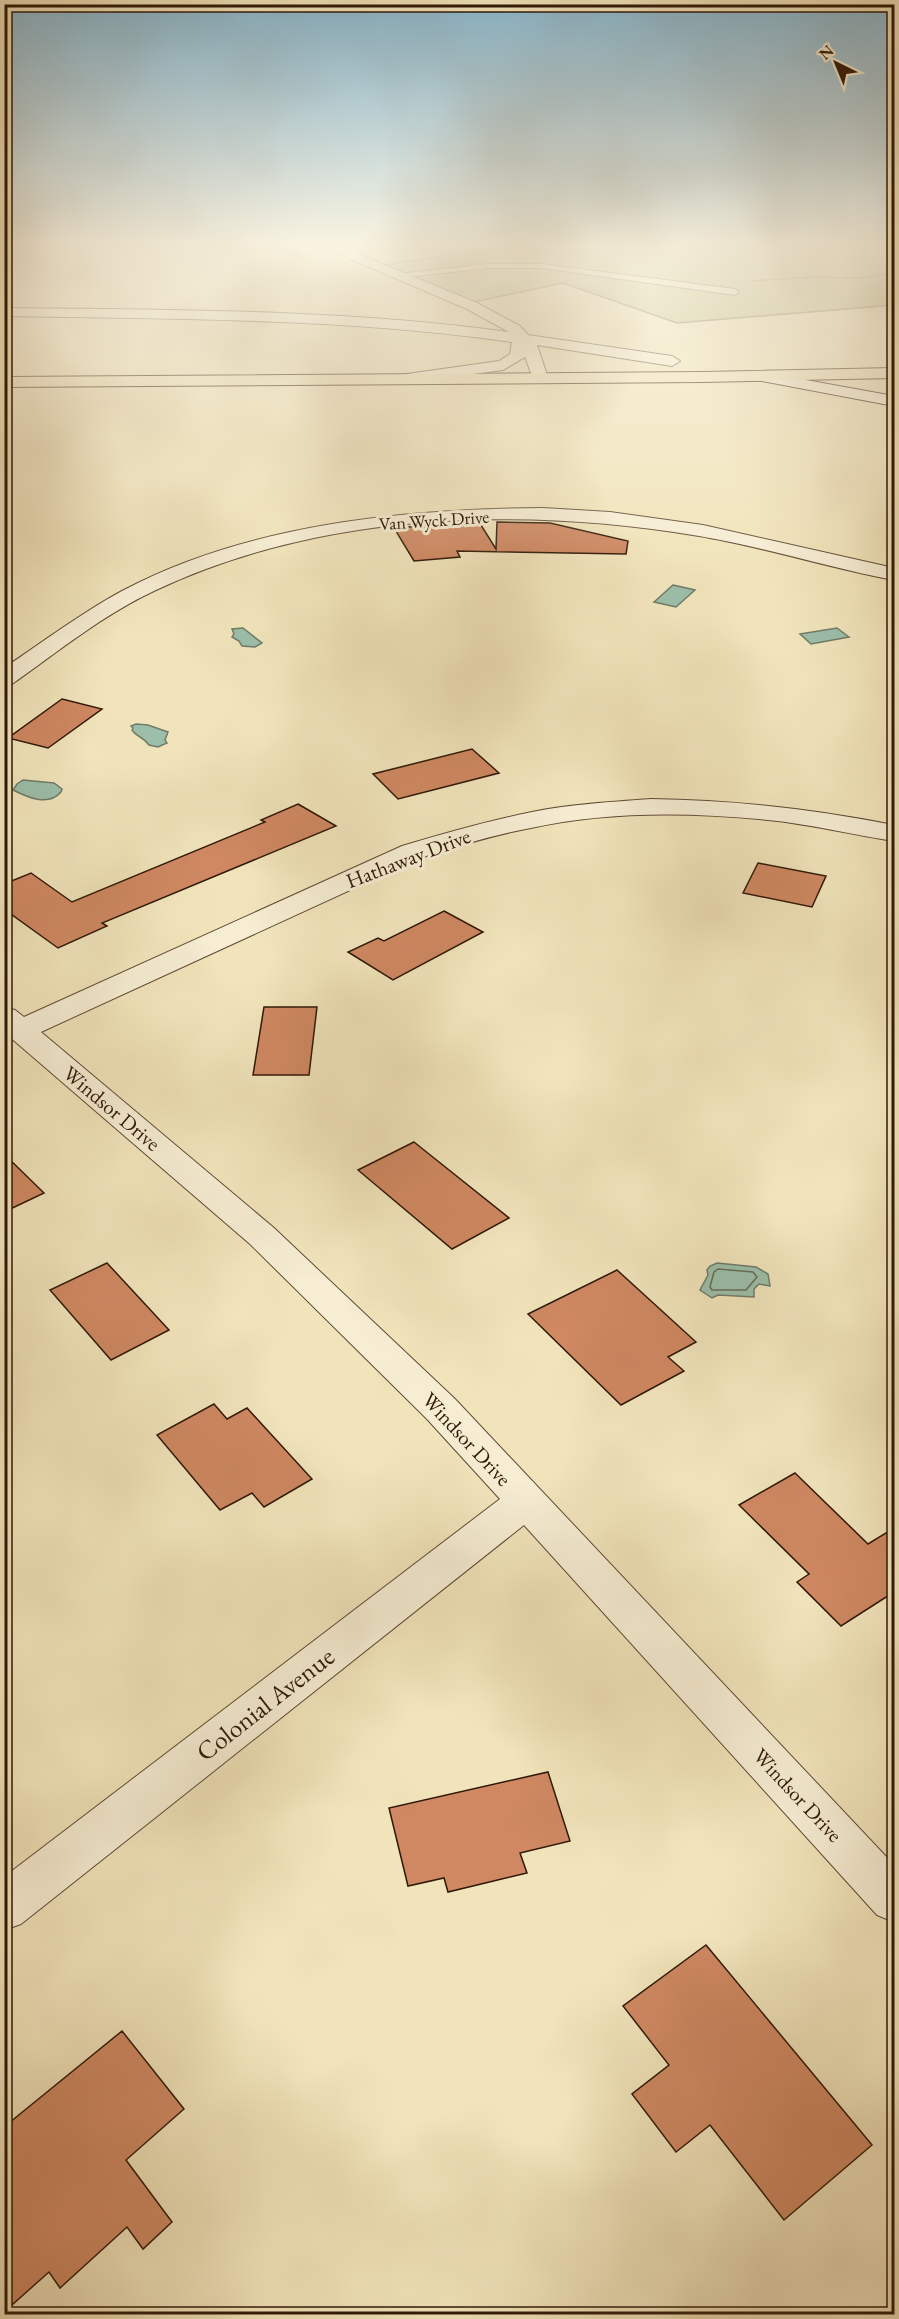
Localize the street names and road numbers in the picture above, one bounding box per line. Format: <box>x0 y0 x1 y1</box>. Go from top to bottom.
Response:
street label: Van Wyck Drive <box>378 505 490 535</box>
street label: Hathaway Drive <box>342 822 474 894</box>
street label: Windsor Drive <box>58 1059 166 1157</box>
street label: Windsor Drive <box>417 1386 517 1492</box>
street label: Colonial Avenue <box>189 1639 341 1769</box>
street label: Windsor Drive <box>748 1742 848 1848</box>

